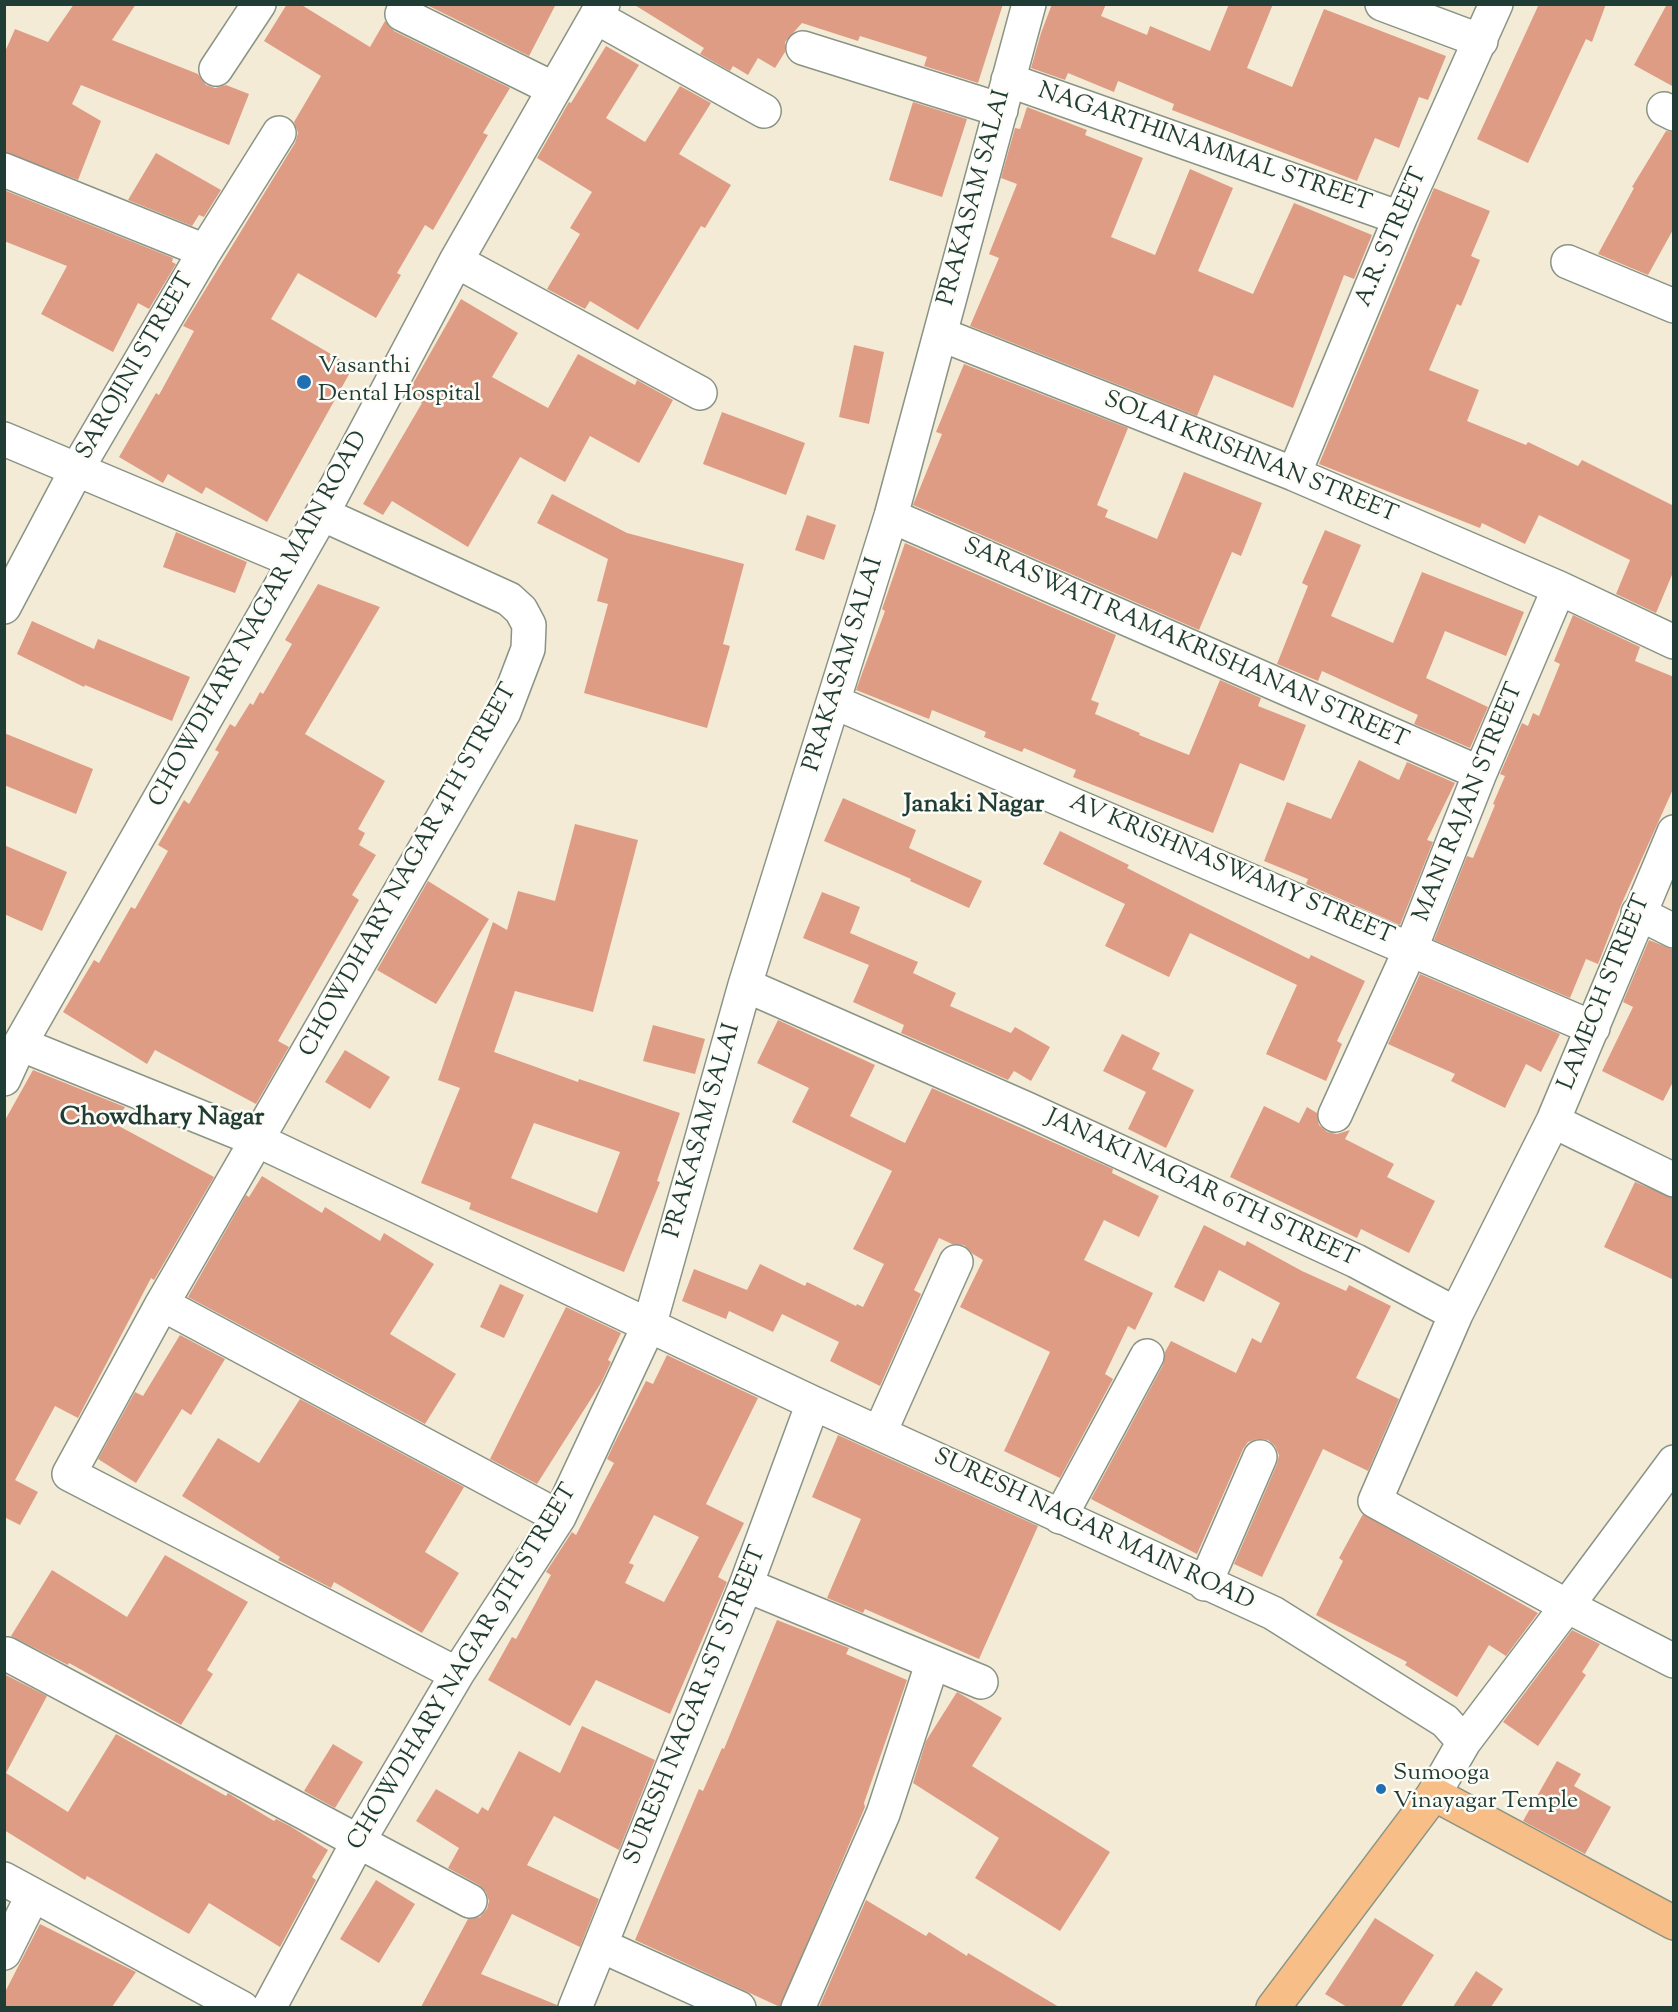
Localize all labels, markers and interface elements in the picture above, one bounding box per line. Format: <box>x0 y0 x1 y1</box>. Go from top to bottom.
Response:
street label: NAGARTHINAMMAL STREET <box>1033 78 1375 220</box>
street label: PRAKASAM SALAI <box>933 87 1019 309</box>
street label: A.R. STREET <box>1351 164 1435 312</box>
street label: SAROJINI STREET <box>72 269 202 465</box>
place label: Vasanthi Dental Hospital <box>318 354 481 410</box>
marker: Vasanthi Dental Hospital <box>295 373 313 391</box>
street label: SOLAI KRISHNAN STREET <box>1099 387 1401 531</box>
street label: CHOWDHARY NAGAR MAIN ROAD <box>144 427 376 813</box>
street label: SARASWATI RAMAKRISHANAN STREET <box>958 533 1412 757</box>
street label: PRAKASAM SALAI <box>799 555 891 775</box>
street label: CHOWDHARY NAGAR 4TH STREET <box>295 679 525 1063</box>
street label: MANI RAJAN STREET <box>1409 679 1531 927</box>
street label: AV KRISHNASWAMY STREET <box>1064 789 1398 953</box>
district label: Janaki Nagar <box>904 791 1044 823</box>
street label: LAMECH STREET <box>1554 891 1658 1095</box>
street label: PRAKASAM SALAI <box>660 1020 748 1242</box>
district label: Chowdhary Nagar <box>60 1104 264 1136</box>
street label: JANAKI NAGAR 6TH STREET <box>1040 1105 1362 1275</box>
street label: SURESH NAGAR MAIN ROAD <box>928 1444 1258 1618</box>
street label: CHOWDHARY NAGAR 9TH STREET <box>343 1480 585 1856</box>
street label: SURESH NAGAR 1ST STREET <box>620 1542 774 1870</box>
place label: Sumooga Vinayagar Temple <box>1393 1761 1578 1817</box>
marker: Sumooga Vinayagar Temple <box>1374 1782 1388 1796</box>

